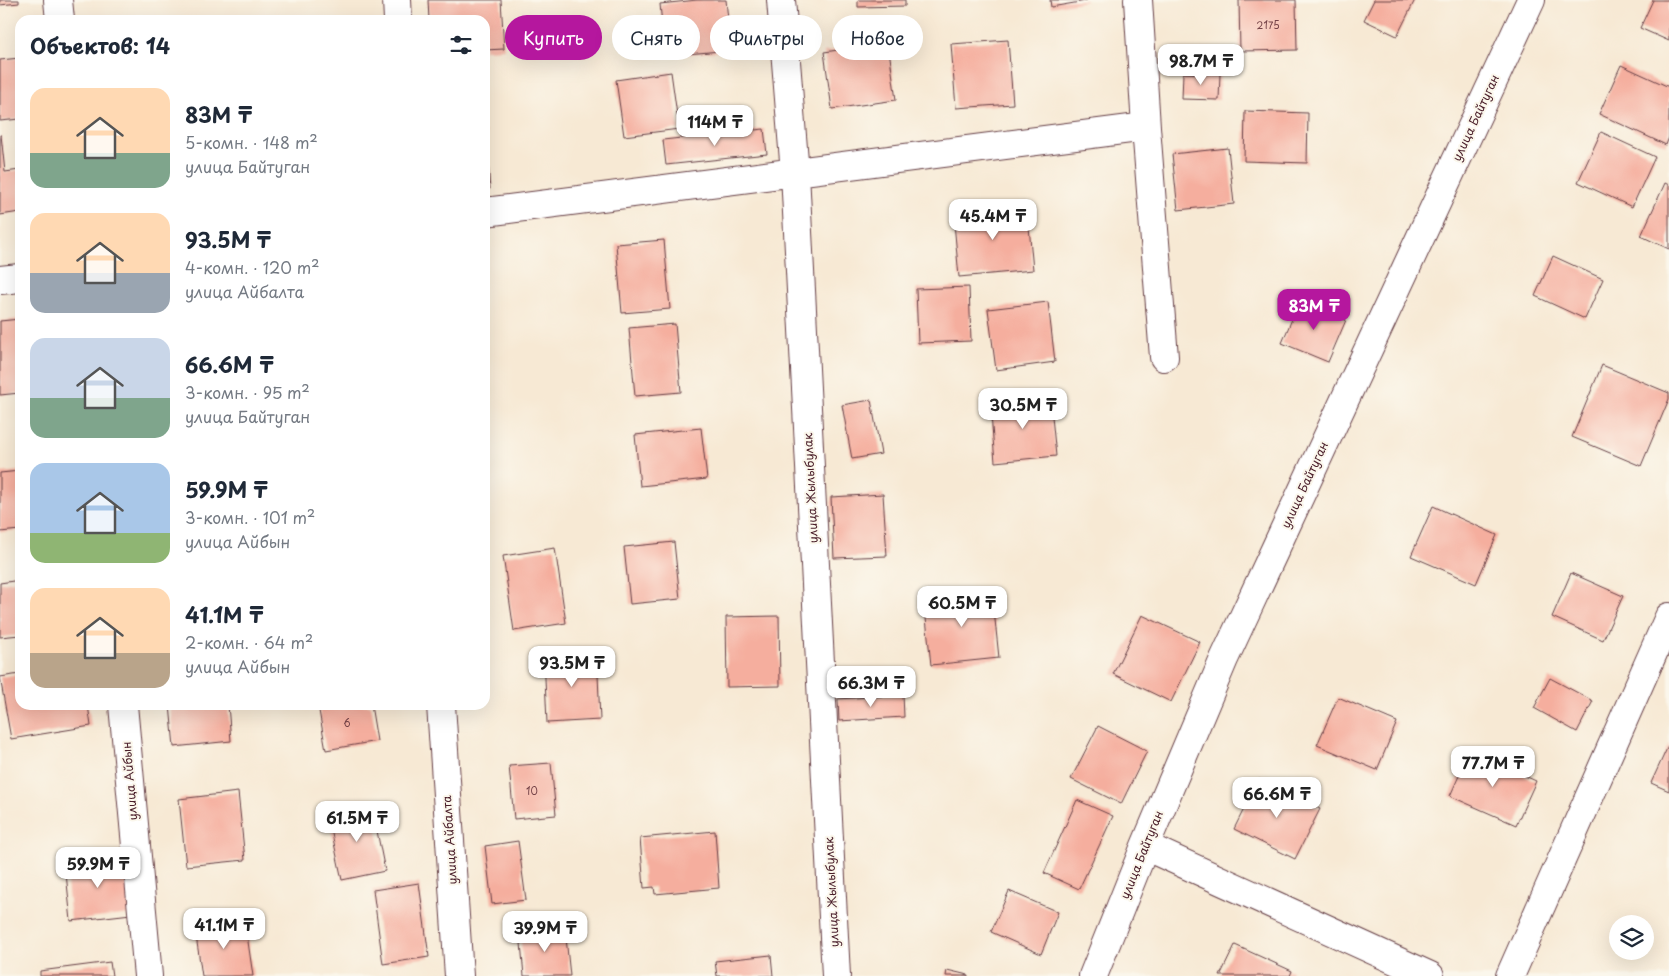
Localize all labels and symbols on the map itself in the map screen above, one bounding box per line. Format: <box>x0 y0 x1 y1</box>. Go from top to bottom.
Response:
house number: 2175 <box>1256 17 1280 32</box>
pin: 98.7M ₸ <box>1155 44 1247 86</box>
street label: улица Байтуган <box>1447 71 1503 164</box>
pin: 114M ₸ <box>674 104 756 147</box>
pin: 45.4M ₸ <box>947 198 1039 241</box>
pin: 83M ₸ <box>1279 288 1349 331</box>
pin: 30.5M ₸ <box>977 388 1069 430</box>
street label: улица Жылыбулак <box>798 432 822 544</box>
street label: улица Байтуган <box>1276 438 1332 531</box>
pin: 60.5M ₸ <box>916 586 1008 628</box>
pin: 93.5M ₸ <box>526 646 618 688</box>
pin: 66.3M ₸ <box>825 666 917 708</box>
house number: 6 <box>343 715 351 730</box>
street label: улица Айбын <box>117 741 141 821</box>
pin: 77.7M ₸ <box>1447 746 1539 788</box>
pin: 66.6M ₸ <box>1231 776 1323 819</box>
house number: 10 <box>526 783 538 798</box>
street label: улица Айбалта <box>437 794 461 885</box>
pin: 61.5M ₸ <box>311 800 403 843</box>
street label: улица Байтуган <box>1115 808 1167 902</box>
street label: улица Жылыбулак <box>819 836 843 948</box>
pin: 59.9M ₸ <box>52 846 144 889</box>
pin: 41.1M ₸ <box>178 908 270 950</box>
pin: 39.9M ₸ <box>499 910 591 953</box>

